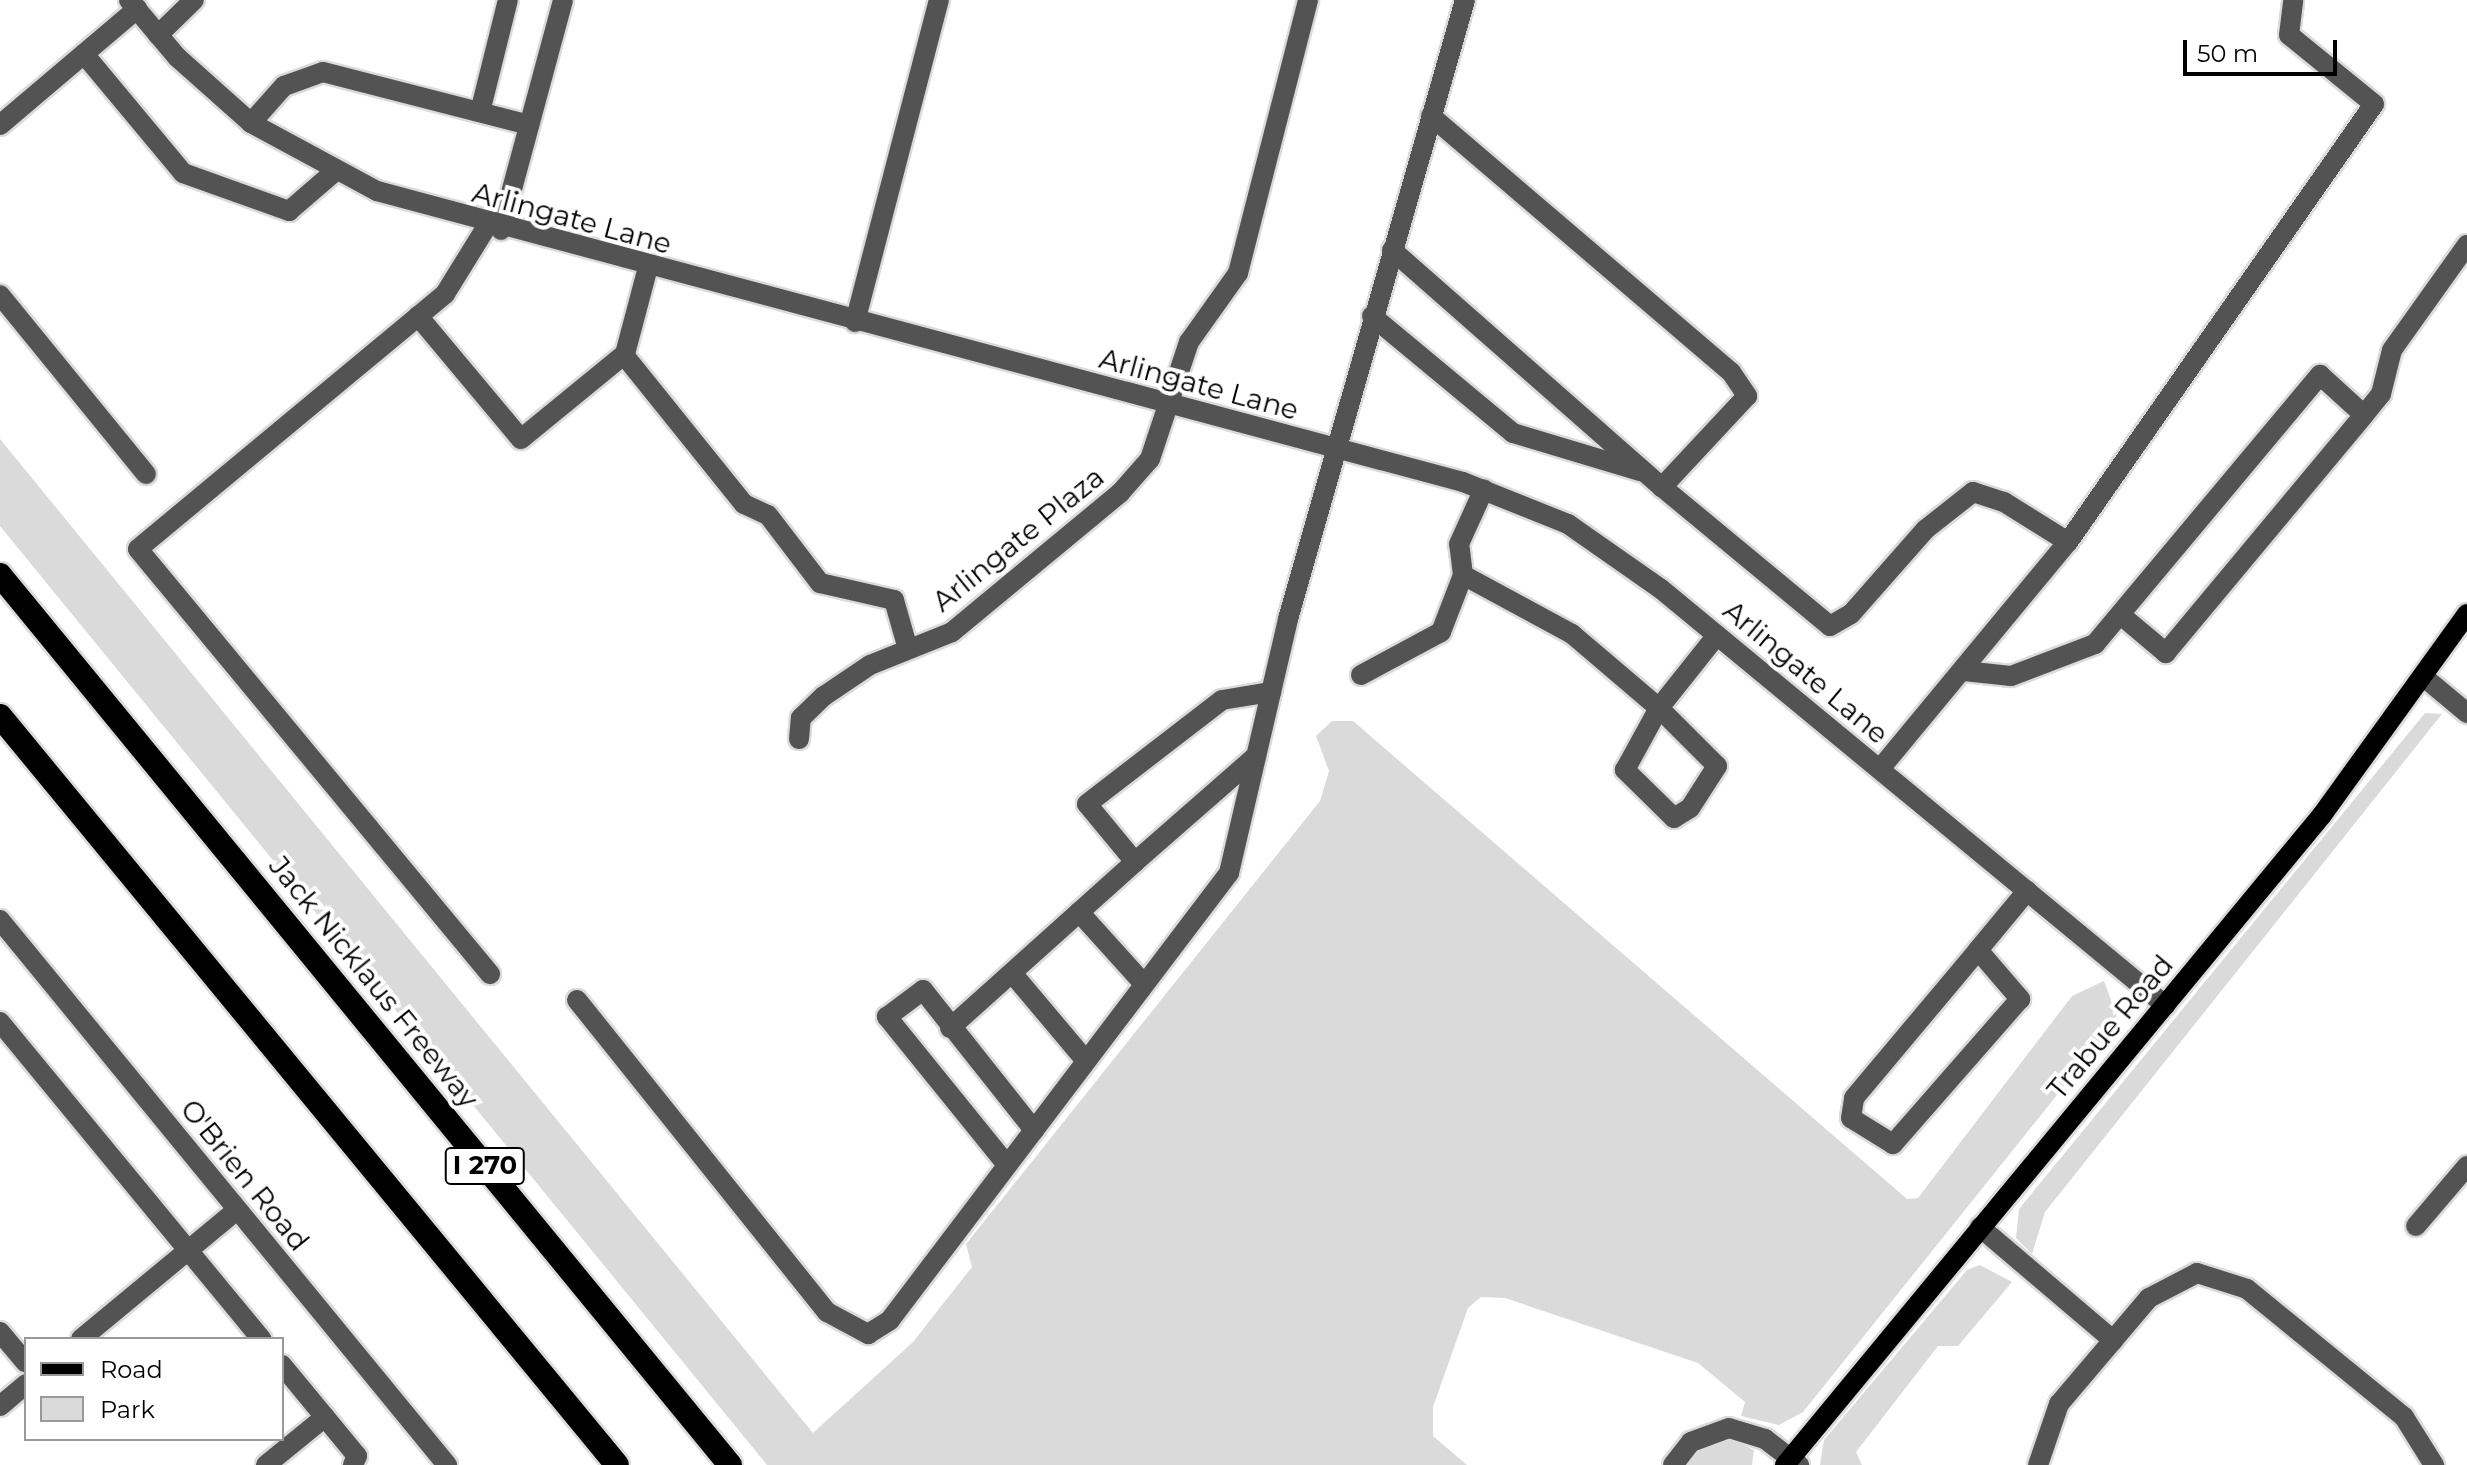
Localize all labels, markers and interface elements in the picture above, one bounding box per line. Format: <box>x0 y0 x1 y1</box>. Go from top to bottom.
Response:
scale bar <box>2187 24 2341 74</box>
text: 50 m <box>2197 39 2258 68</box>
street label: Arlingate Lane <box>469 175 675 261</box>
street label: Arlingate Lane <box>1096 341 1302 427</box>
street label: Arlingate Plaza <box>925 460 1111 618</box>
street label: Arlingate Lane <box>1717 593 1895 751</box>
street label: Jack Nicklaus Freeway <box>262 850 486 1114</box>
street label: Trabue Road <box>2040 948 2180 1106</box>
street label: O'Brien Road <box>174 1093 316 1257</box>
road number: I 270 <box>443 1144 527 1188</box>
legend <box>24 1337 284 1441</box>
text: Road <box>100 1355 163 1384</box>
text: Park <box>100 1395 155 1424</box>

